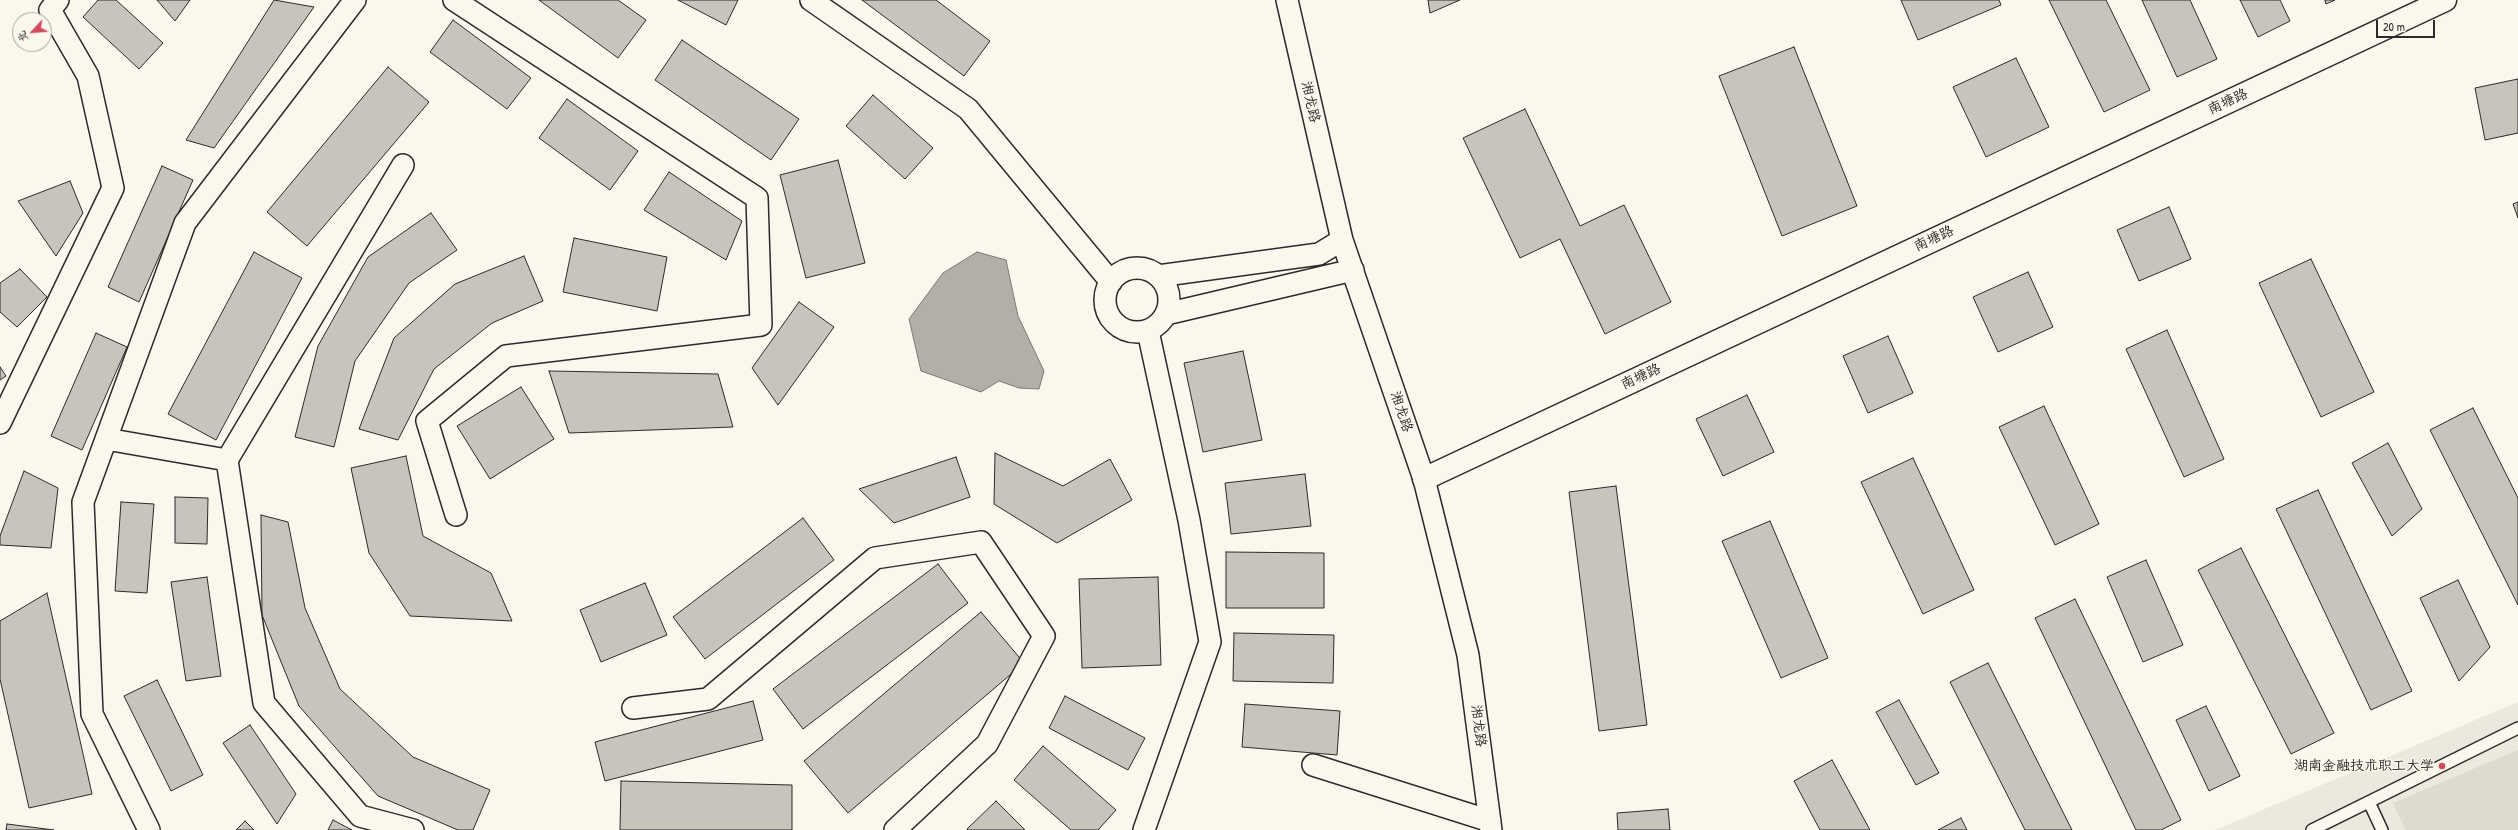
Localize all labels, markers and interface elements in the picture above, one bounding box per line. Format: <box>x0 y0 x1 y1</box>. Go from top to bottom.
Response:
north arrow <box>12 12 52 52</box>
scale bar <box>2378 12 2437 38</box>
text: 20 m <box>2383 18 2405 35</box>
text: 北 <box>13 29 31 45</box>
street label: 湘龙路 <box>1297 80 1323 124</box>
street label: 南塘路 <box>2205 86 2251 118</box>
street label: 南塘路 <box>1911 223 1957 255</box>
street label: 南塘路 <box>1618 361 1664 393</box>
street label: 湘龙路 <box>1386 389 1416 435</box>
street label: 湘龙路 <box>1467 704 1489 748</box>
place label: 湖南金融技术职工大学 <box>2294 758 2434 774</box>
marker: 湖南金融技术职工大学 <box>2437 761 2447 771</box>

